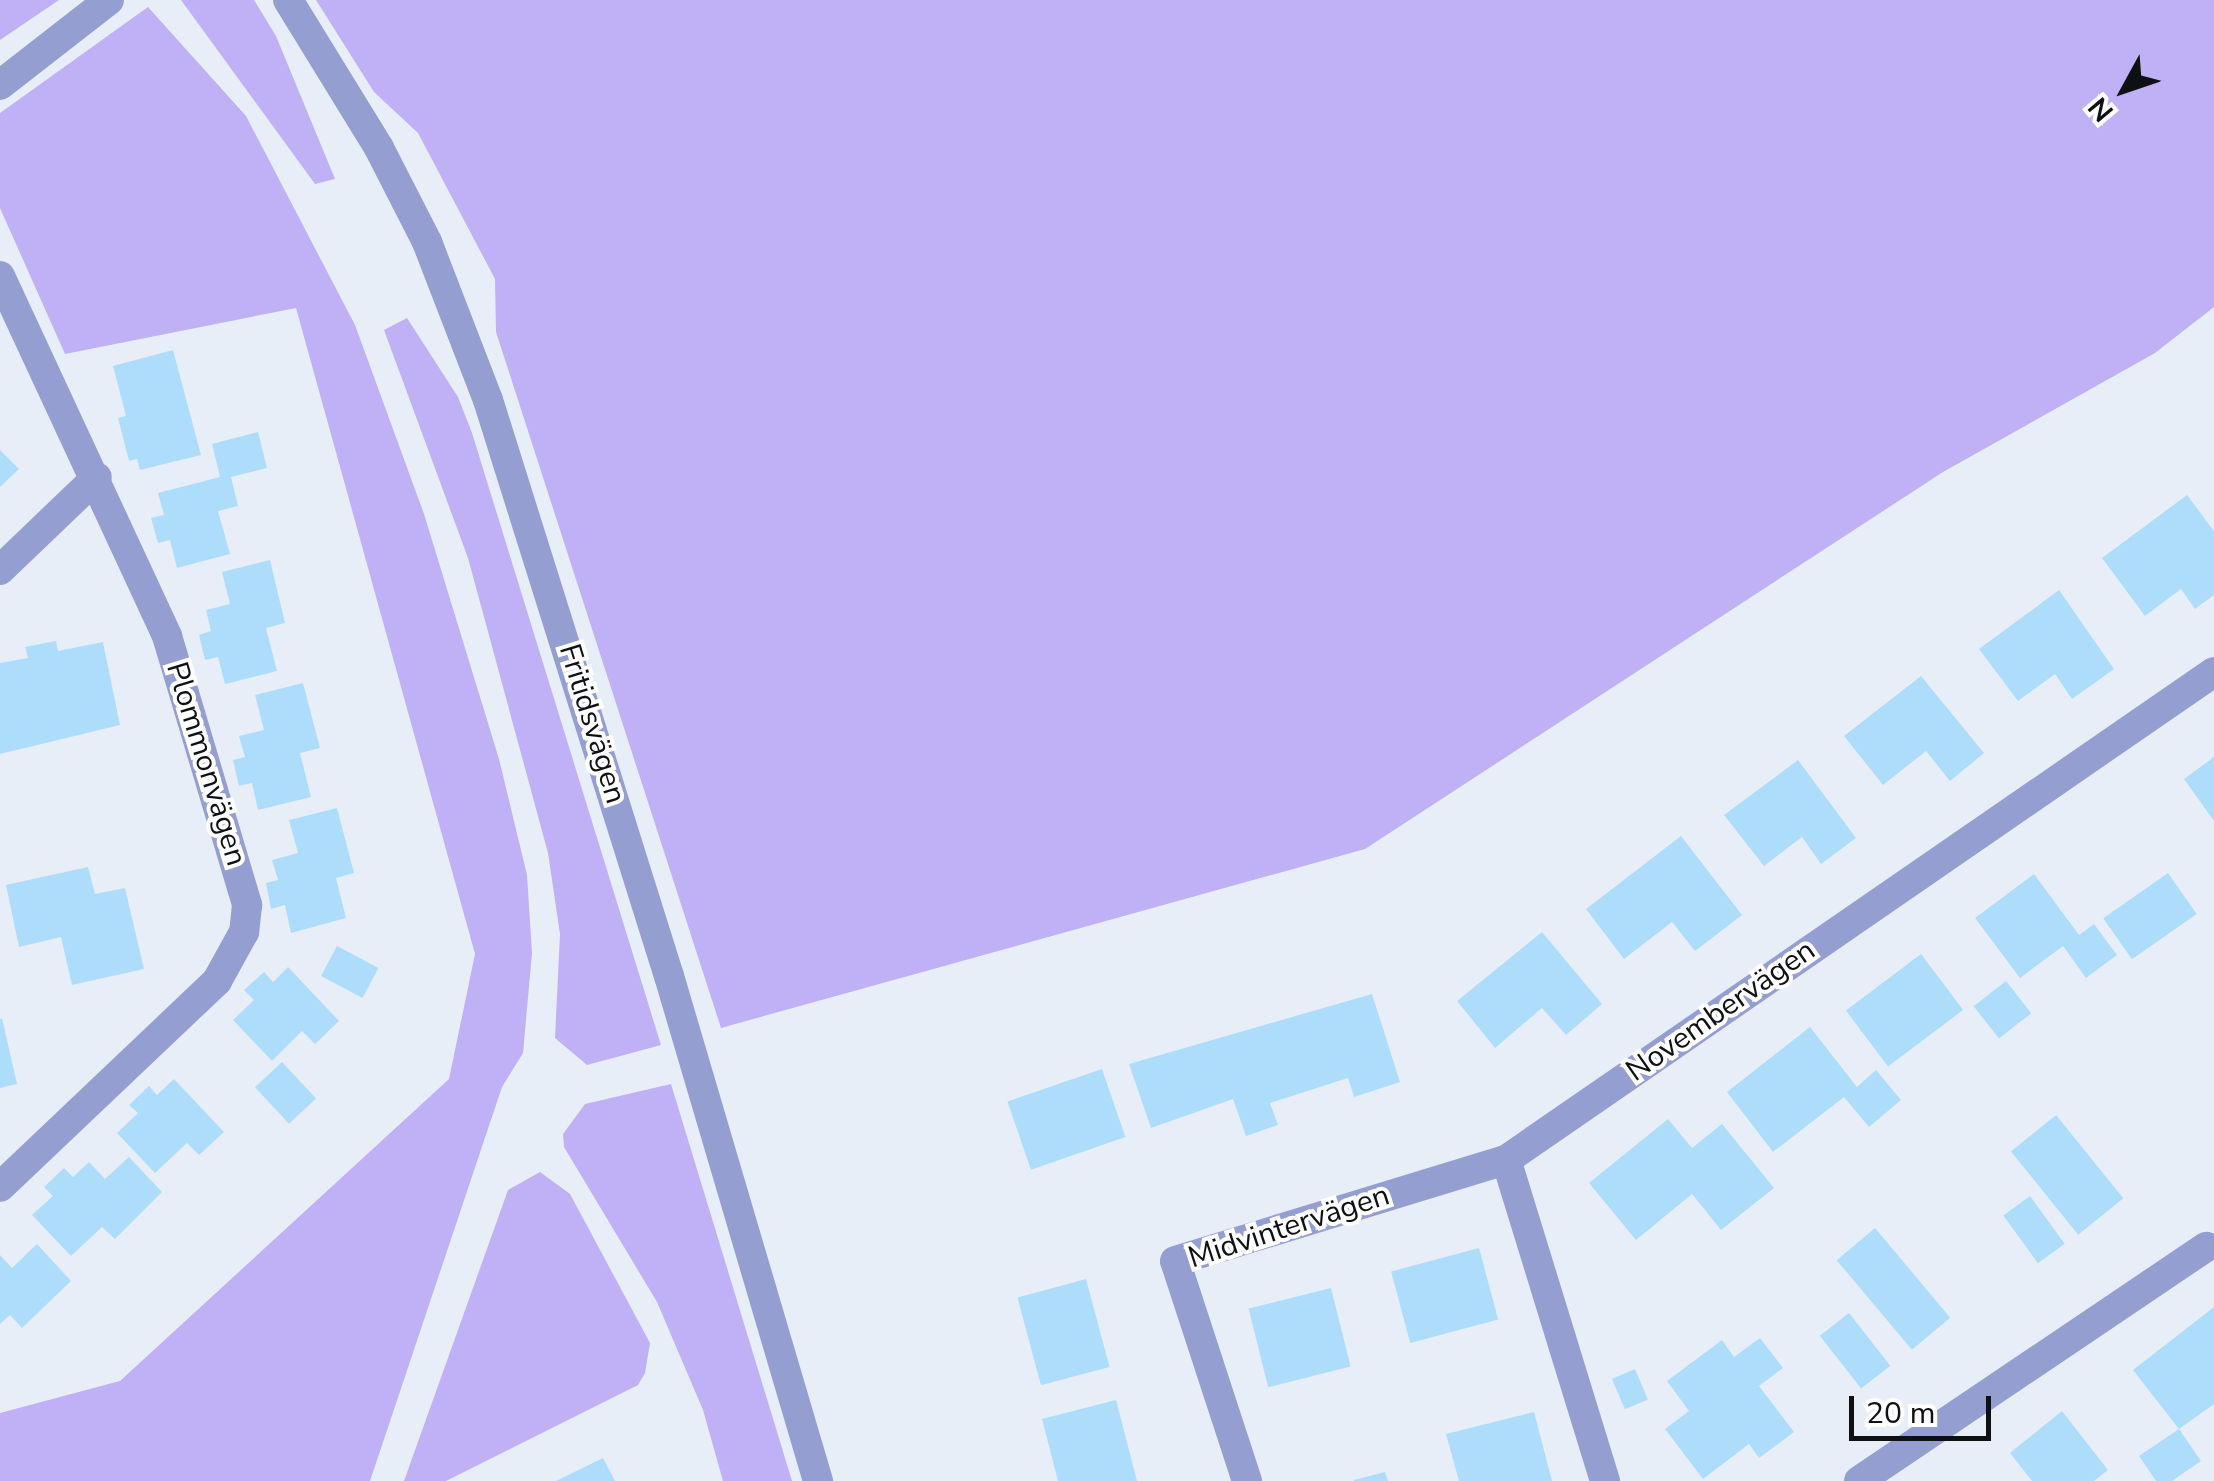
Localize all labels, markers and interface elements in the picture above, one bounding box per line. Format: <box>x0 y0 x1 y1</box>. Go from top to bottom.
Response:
north arrow <box>2074 40 2174 140</box>
text: N <box>2080 89 2122 130</box>
street label: Fritidsvägen <box>551 640 633 808</box>
street label: Plommonvägen <box>158 658 254 870</box>
street label: Novembervägen <box>1620 933 1822 1089</box>
street label: Midvintervägen <box>1184 1178 1394 1276</box>
scale bar <box>1854 1376 1996 1438</box>
text: 20 m <box>1866 1393 1935 1434</box>

